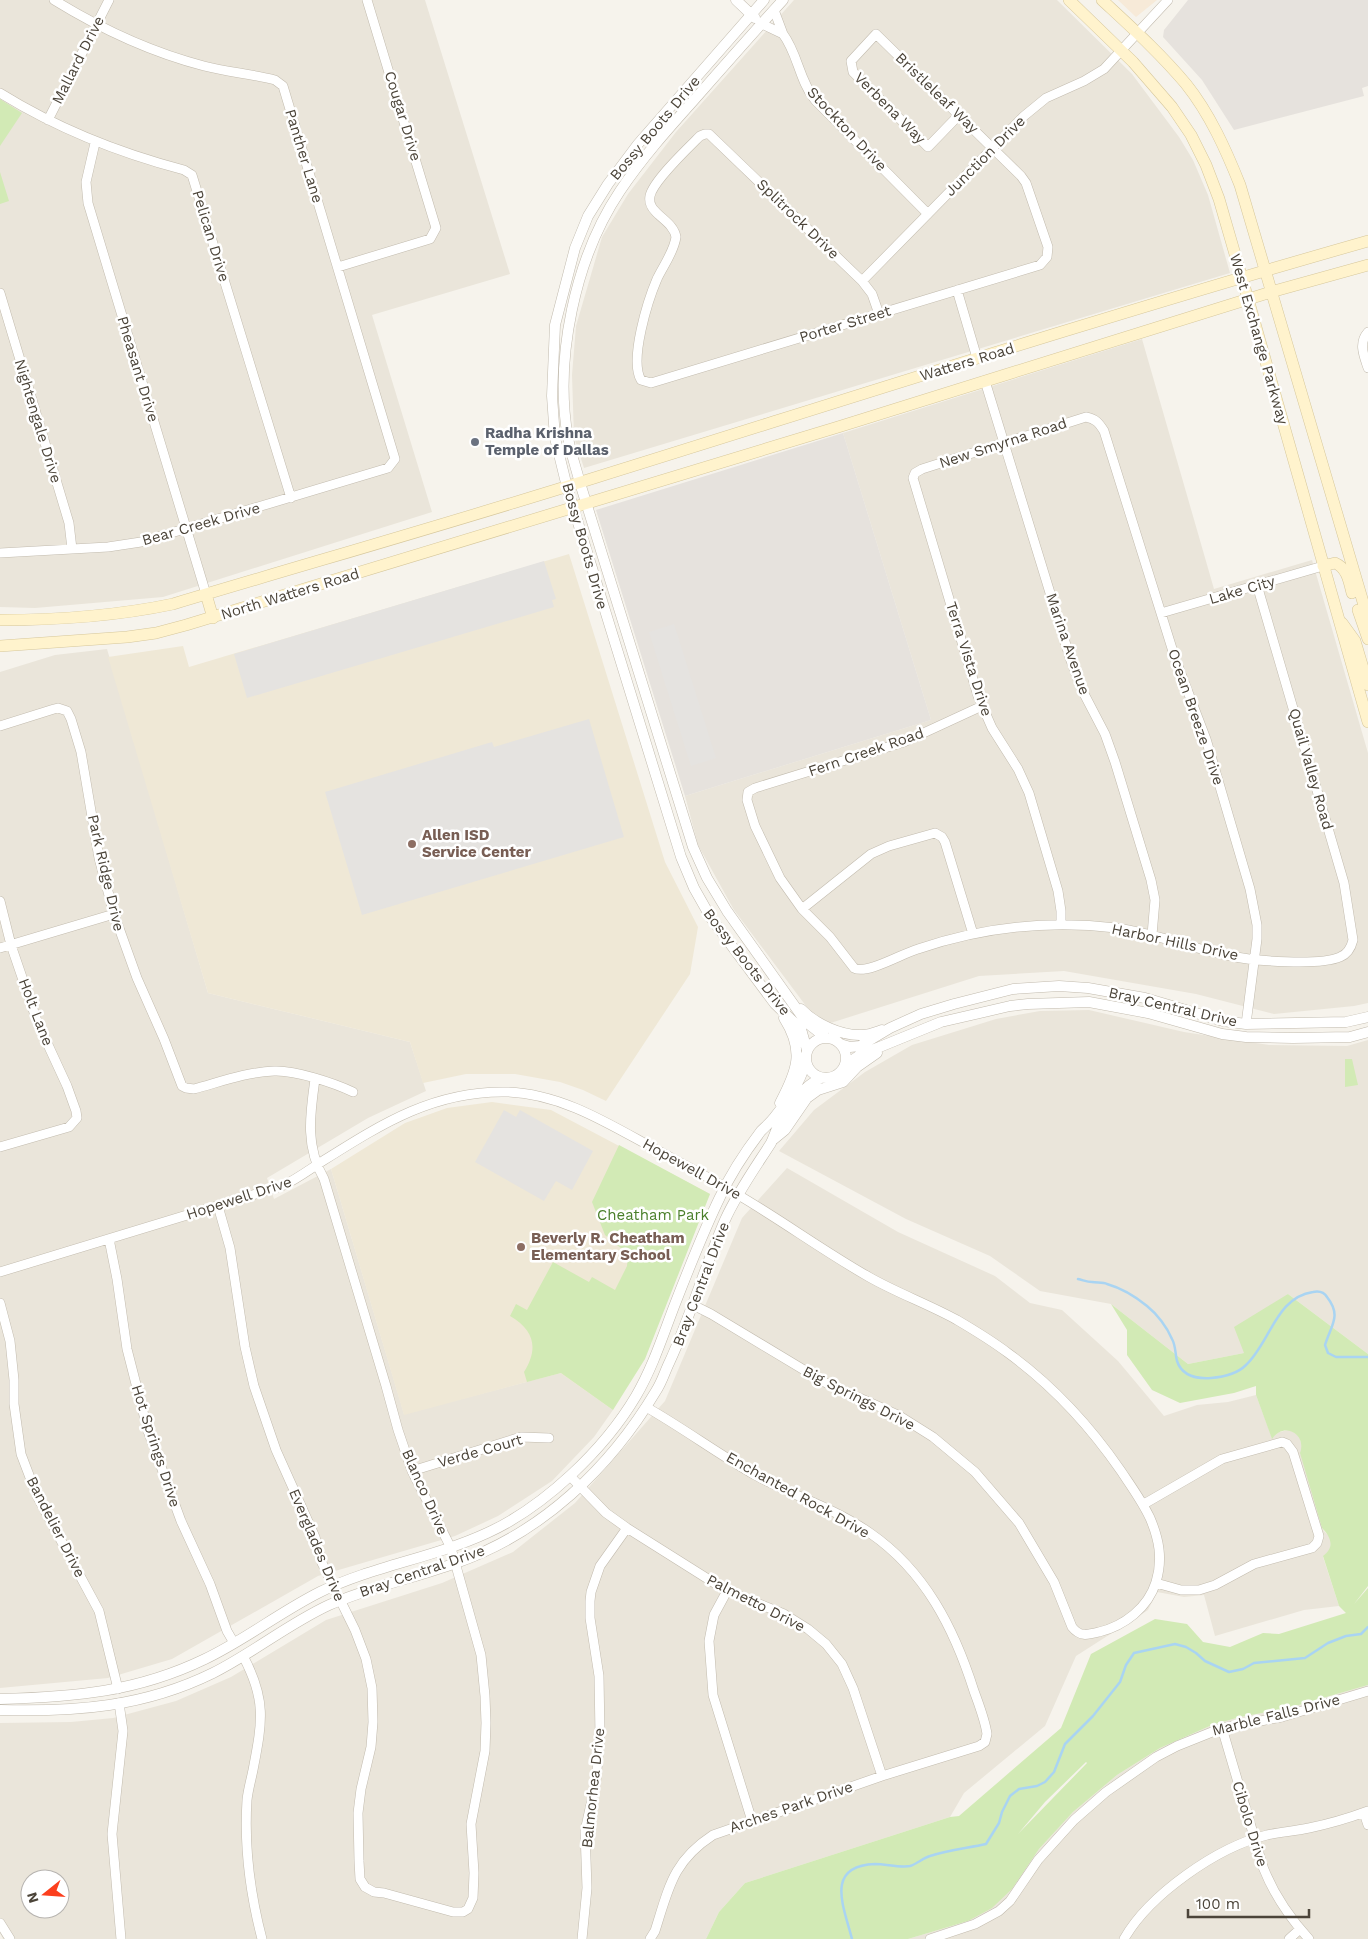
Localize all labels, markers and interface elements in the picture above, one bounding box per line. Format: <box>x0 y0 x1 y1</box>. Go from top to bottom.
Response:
street label: Mallard Drive <box>48 13 108 107</box>
street label: Bristleleaf Way <box>892 49 983 137</box>
street label: Cougar Drive <box>381 69 425 163</box>
street label: Verbena Way <box>851 69 930 148</box>
street label: Bossy Boots Drive <box>606 72 704 184</box>
street label: Stockton Drive <box>803 83 891 175</box>
street label: Panther Lane <box>281 107 327 205</box>
street label: Junction Drive <box>941 112 1029 200</box>
street label: Splitrock Drive <box>753 175 843 263</box>
street label: Pelican Drive <box>189 188 233 284</box>
street label: West Exchange Parkway <box>1226 252 1292 427</box>
street label: Porter Street <box>797 301 894 346</box>
street label: Pheasant Drive <box>113 314 163 424</box>
street label: Watters Road <box>918 339 1016 385</box>
street label: Nightengale Drive <box>11 357 65 485</box>
street label: New Smyrna Road <box>937 414 1069 472</box>
place label: Radha Krishna Temple of Dallas <box>485 424 609 459</box>
marker: Radha Krishna Temple of Dallas <box>469 436 481 448</box>
street label: Bossy Boots Drive <box>558 481 612 611</box>
street label: Bear Creek Drive <box>140 499 262 549</box>
street label: North Watters Road <box>219 564 361 624</box>
street label: Lake City <box>1207 572 1277 608</box>
street label: Marina Avenue <box>1042 591 1094 697</box>
street label: Terra Vista Drive <box>942 599 996 719</box>
street label: Ocean Breeze Drive <box>1164 646 1228 788</box>
street label: Quail Valley Road <box>1285 706 1337 832</box>
street label: Fern Creek Road <box>806 724 926 780</box>
street label: Park Ridge Drive <box>84 813 128 933</box>
place label: Allen ISD Service Center <box>422 826 531 861</box>
marker: Allen ISD Service Center <box>406 838 418 850</box>
street label: Bossy Boots Drive <box>700 905 794 1019</box>
street label: Harbor Hills Drive <box>1110 920 1240 964</box>
street label: Holt Lane <box>15 976 57 1048</box>
street label: Bray Central Drive <box>1107 983 1239 1031</box>
street label: Hopewell Drive <box>640 1135 744 1203</box>
street label: Hopewell Drive <box>184 1172 294 1224</box>
park label: Cheatham Park <box>597 1206 710 1224</box>
street label: Bray Central Drive <box>669 1219 733 1349</box>
place label: Beverly R. Cheatham Elementary School <box>531 1229 685 1264</box>
marker: Beverly R. Cheatham Elementary School <box>515 1241 527 1253</box>
street label: Big Springs Drive <box>800 1362 918 1434</box>
street label: Hot Springs Drive <box>128 1382 184 1510</box>
street label: Verde Court <box>436 1430 525 1472</box>
street label: Blanco Drive <box>398 1446 452 1538</box>
street label: Enchanted Rock Drive <box>723 1448 873 1542</box>
street label: Bandelier Drive <box>23 1473 89 1581</box>
street label: Everglades Drive <box>285 1486 349 1604</box>
street label: Bray Central Drive <box>357 1541 487 1601</box>
street label: Palmetto Drive <box>704 1570 808 1636</box>
street label: Marble Falls Drive <box>1210 1690 1342 1740</box>
street label: Balmorhea Drive <box>578 1727 608 1849</box>
street label: Arches Park Drive <box>727 1777 855 1837</box>
street label: Cibolo Drive <box>1228 1779 1272 1869</box>
north arrow <box>20 1869 70 1919</box>
scale bar <box>1188 1886 1309 1918</box>
text: N <box>23 1891 42 1905</box>
text: 100 m <box>1196 1895 1240 1913</box>

